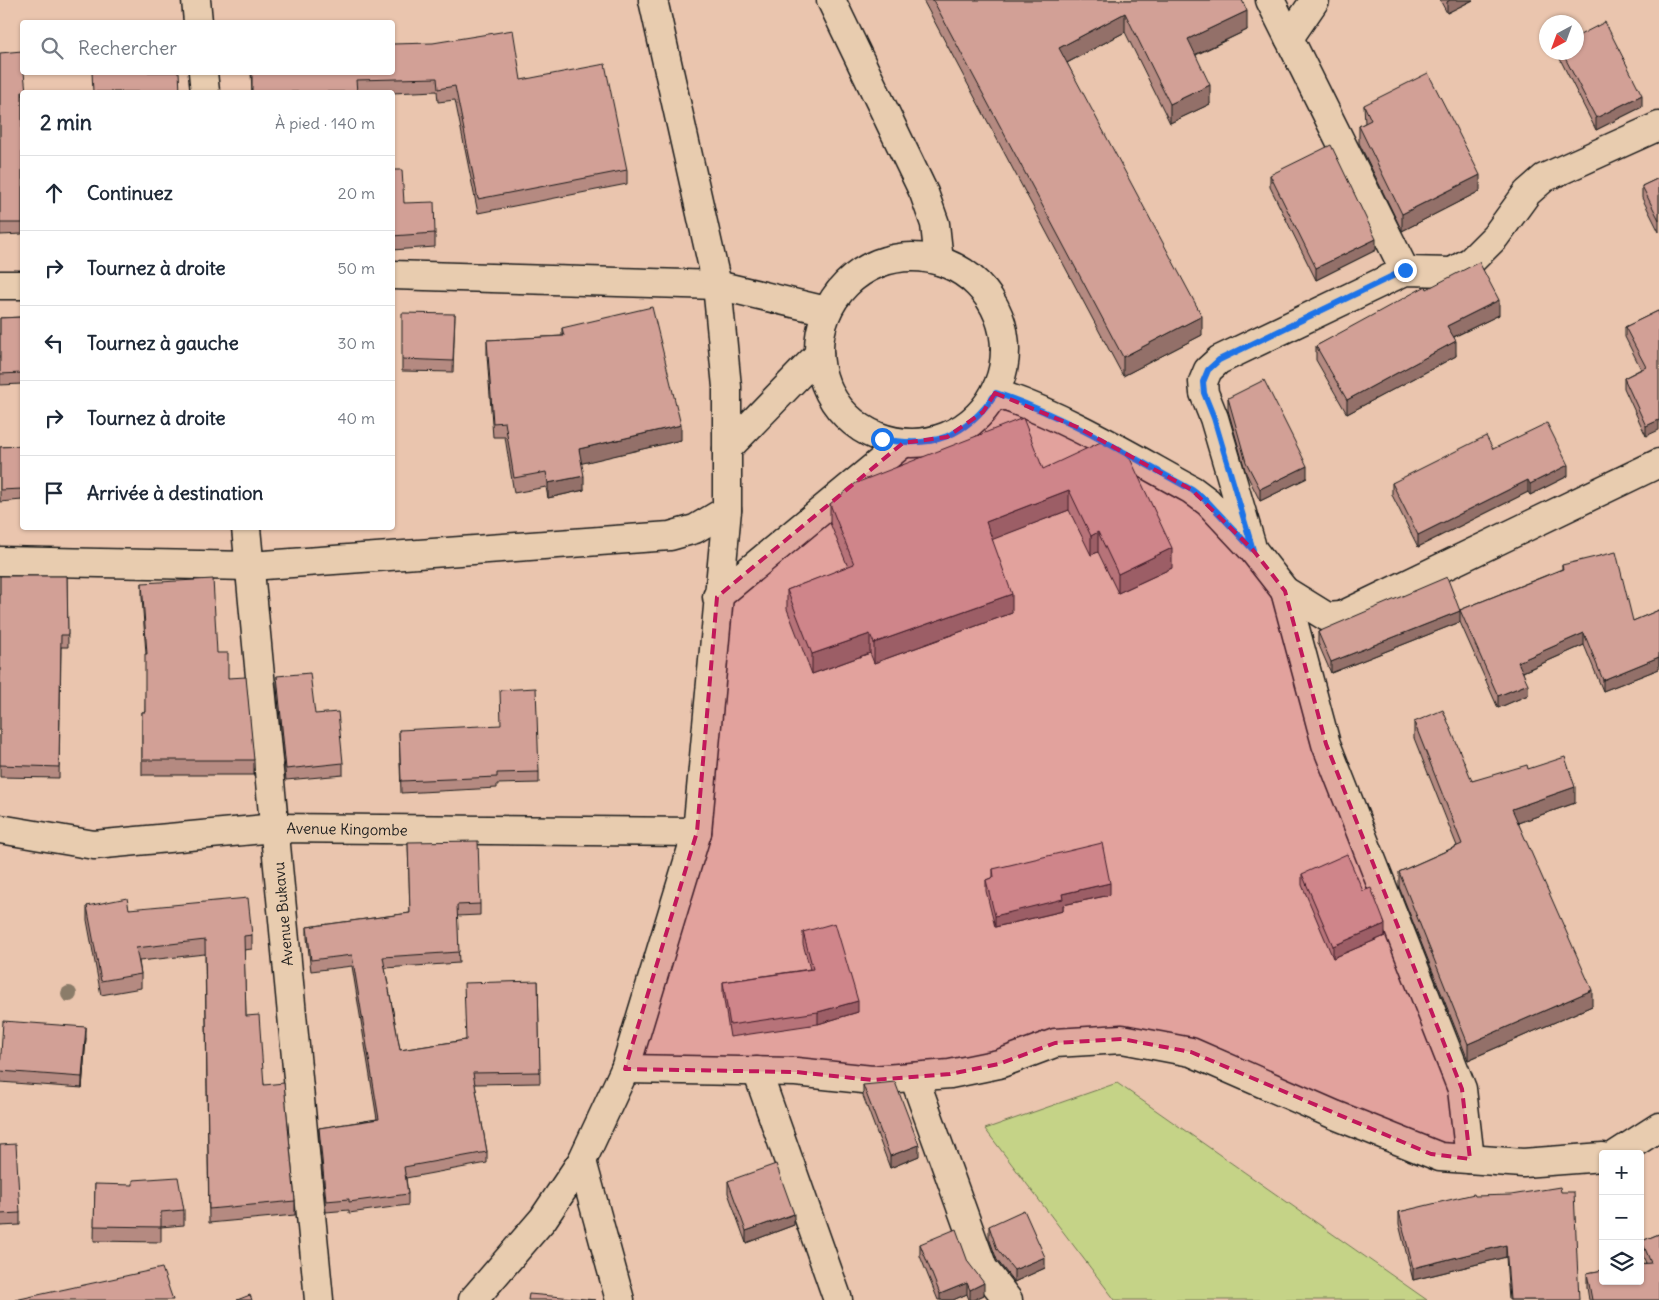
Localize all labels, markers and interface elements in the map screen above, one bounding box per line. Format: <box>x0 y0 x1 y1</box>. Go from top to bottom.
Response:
north arrow <box>1539 15 1584 60</box>
search box <box>20 20 395 75</box>
icon: search <box>38 34 66 62</box>
text: Rechercher <box>78 36 177 60</box>
text: 2 min <box>40 109 92 136</box>
text: À pied · 140 m <box>275 113 375 133</box>
icon: ahead <box>40 179 68 207</box>
text: Continuez <box>87 181 173 205</box>
text: 20 m <box>338 183 375 203</box>
icon: right <box>40 254 68 282</box>
text: Tournez à droite <box>87 256 226 280</box>
text: 50 m <box>337 258 375 278</box>
route end <box>1394 259 1417 282</box>
icon: left <box>40 329 68 357</box>
text: Tournez à gauche <box>87 331 239 355</box>
text: 30 m <box>338 333 375 353</box>
icon: right <box>40 404 68 432</box>
text: Tournez à droite <box>87 406 226 430</box>
text: 40 m <box>337 408 375 428</box>
route start <box>871 428 894 451</box>
icon: arrive <box>40 479 68 507</box>
text: Arrivée à destination <box>87 481 263 505</box>
street label: Avenue Kingombe <box>286 818 408 840</box>
street label: Avenue Bukavu <box>269 861 297 967</box>
map controls <box>1599 1150 1644 1285</box>
button: + <box>1599 1150 1644 1195</box>
button: − <box>1599 1195 1644 1240</box>
button: layers <box>1599 1240 1644 1285</box>

